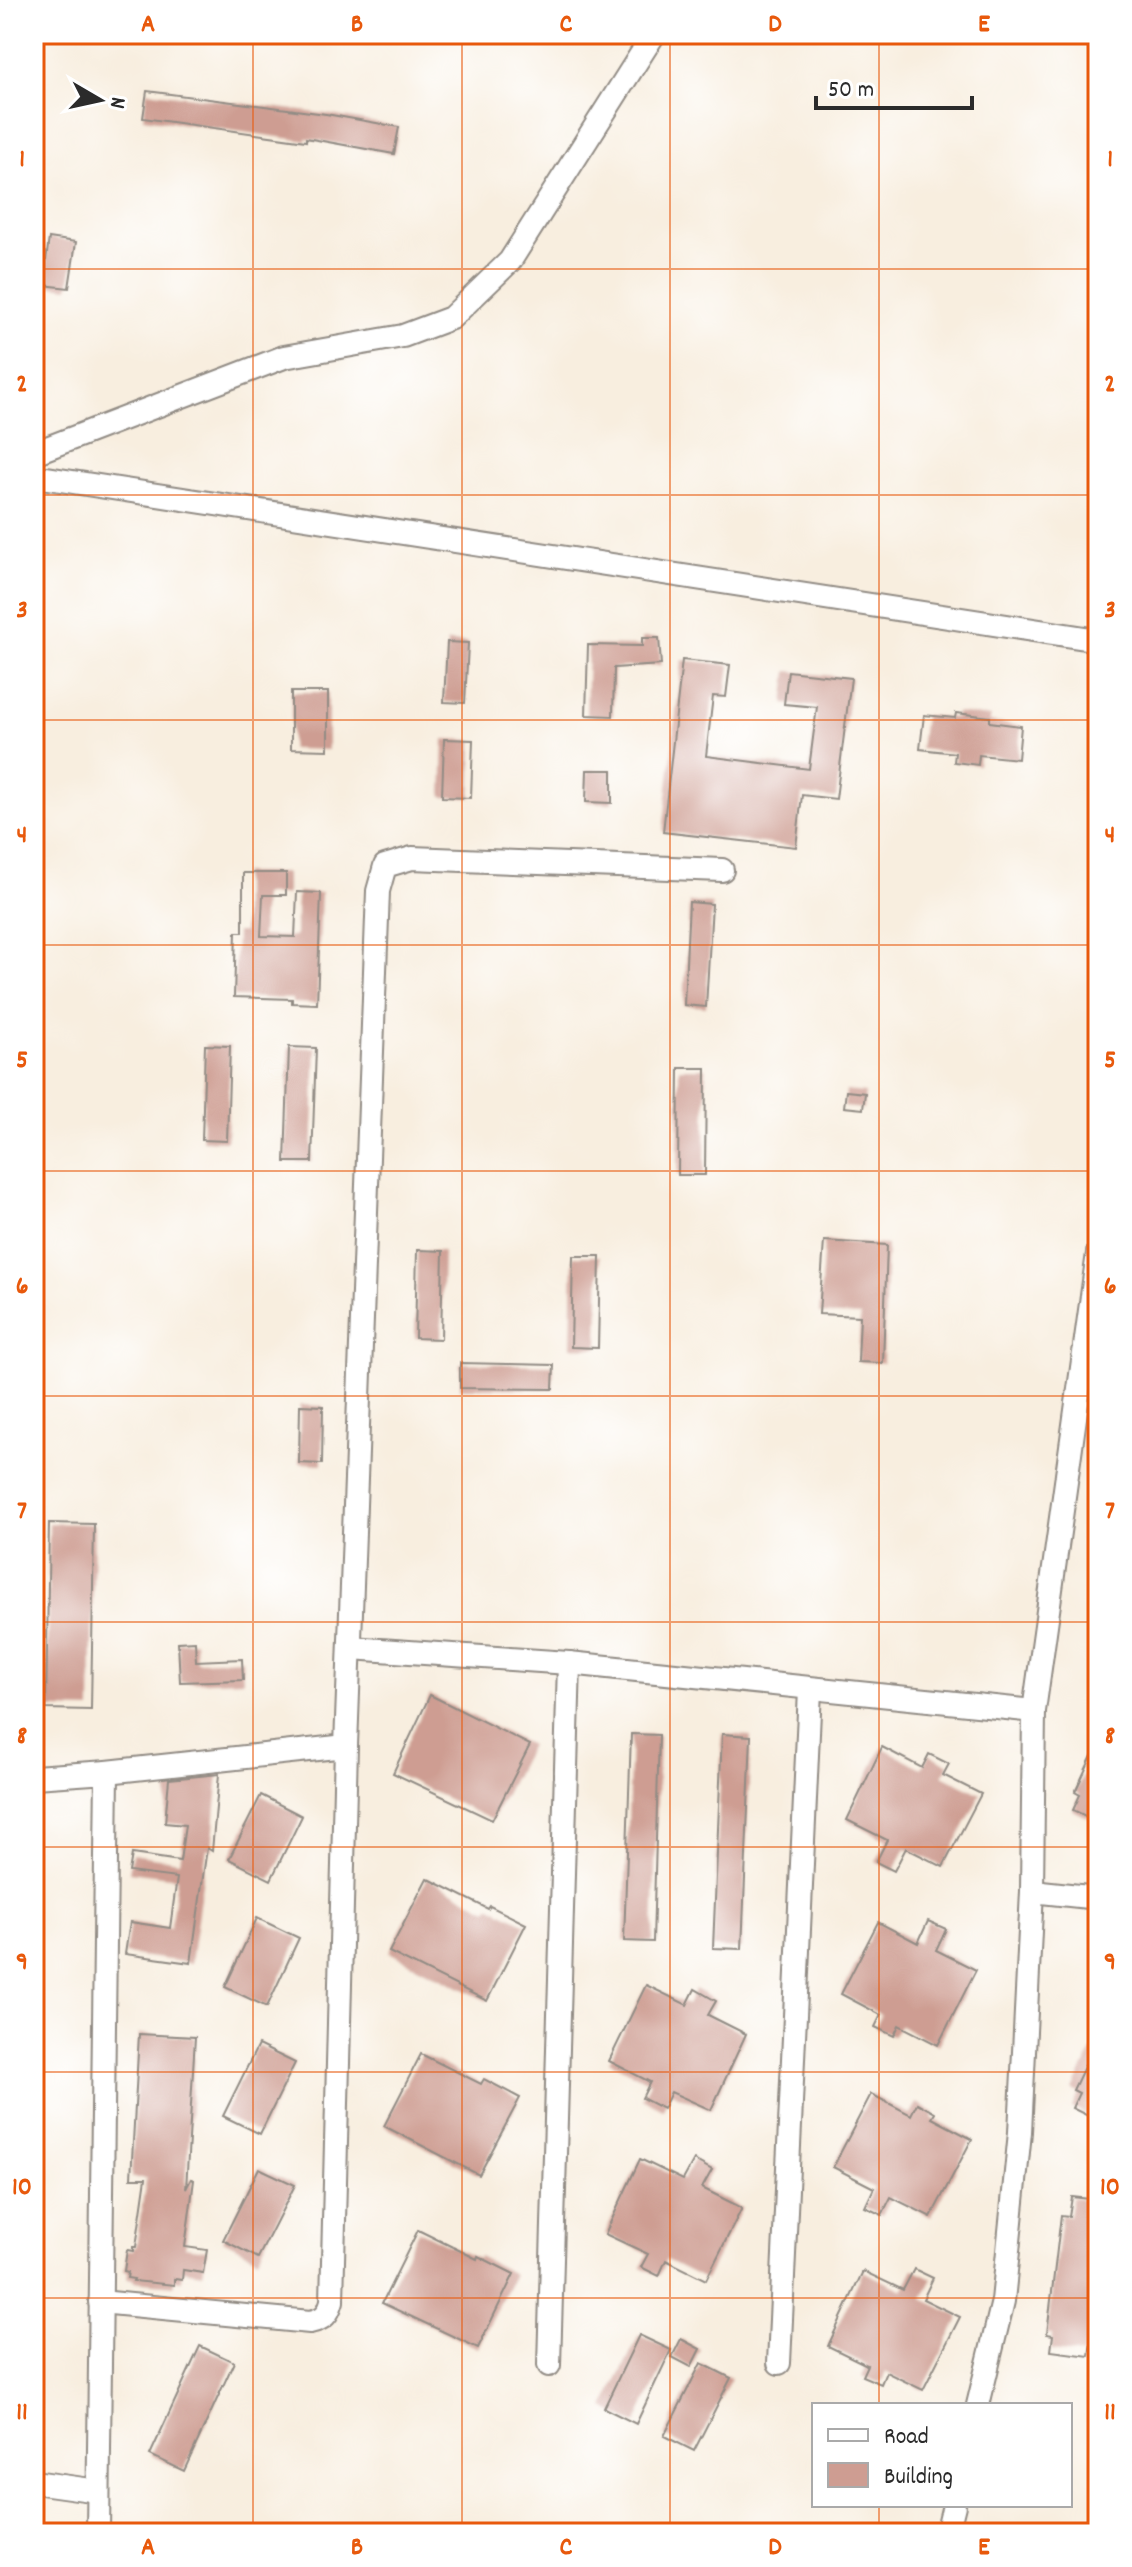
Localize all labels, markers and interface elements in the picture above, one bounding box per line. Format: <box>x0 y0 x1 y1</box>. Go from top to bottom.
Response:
text: A <box>141 7 155 44</box>
text: B <box>351 7 363 44</box>
text: C <box>560 7 573 44</box>
text: D <box>768 7 782 44</box>
text: E <box>978 7 990 44</box>
north arrow <box>60 60 140 140</box>
scale bar <box>816 60 972 110</box>
text: 50 m <box>828 74 874 108</box>
text: N <box>100 95 132 110</box>
text: 1 <box>19 142 25 179</box>
text: 1 <box>1107 142 1113 179</box>
text: 2 <box>16 367 28 404</box>
text: 2 <box>1104 367 1116 404</box>
text: 3 <box>16 593 28 630</box>
text: 3 <box>1104 593 1116 630</box>
text: 4 <box>17 818 27 855</box>
text: 4 <box>1105 818 1115 855</box>
text: 5 <box>16 1043 28 1080</box>
text: 5 <box>1104 1043 1116 1080</box>
text: 6 <box>16 1269 28 1306</box>
text: 6 <box>1104 1269 1116 1306</box>
text: 7 <box>17 1494 27 1531</box>
text: 7 <box>1105 1494 1115 1531</box>
text: 8 <box>17 1719 27 1756</box>
text: 8 <box>1105 1719 1115 1756</box>
text: 9 <box>16 1945 28 1982</box>
text: 9 <box>1104 1945 1116 1982</box>
text: 10 <box>12 2170 32 2207</box>
text: 10 <box>1100 2170 1120 2207</box>
text: 11 <box>16 2395 28 2432</box>
text: 11 <box>1104 2395 1116 2432</box>
legend <box>812 2403 1072 2507</box>
text: Road <box>884 2421 929 2455</box>
text: Building <box>884 2461 953 2495</box>
text: A <box>141 2530 155 2567</box>
text: B <box>351 2530 363 2567</box>
text: C <box>560 2530 573 2567</box>
text: D <box>768 2530 782 2567</box>
text: E <box>978 2530 990 2567</box>

